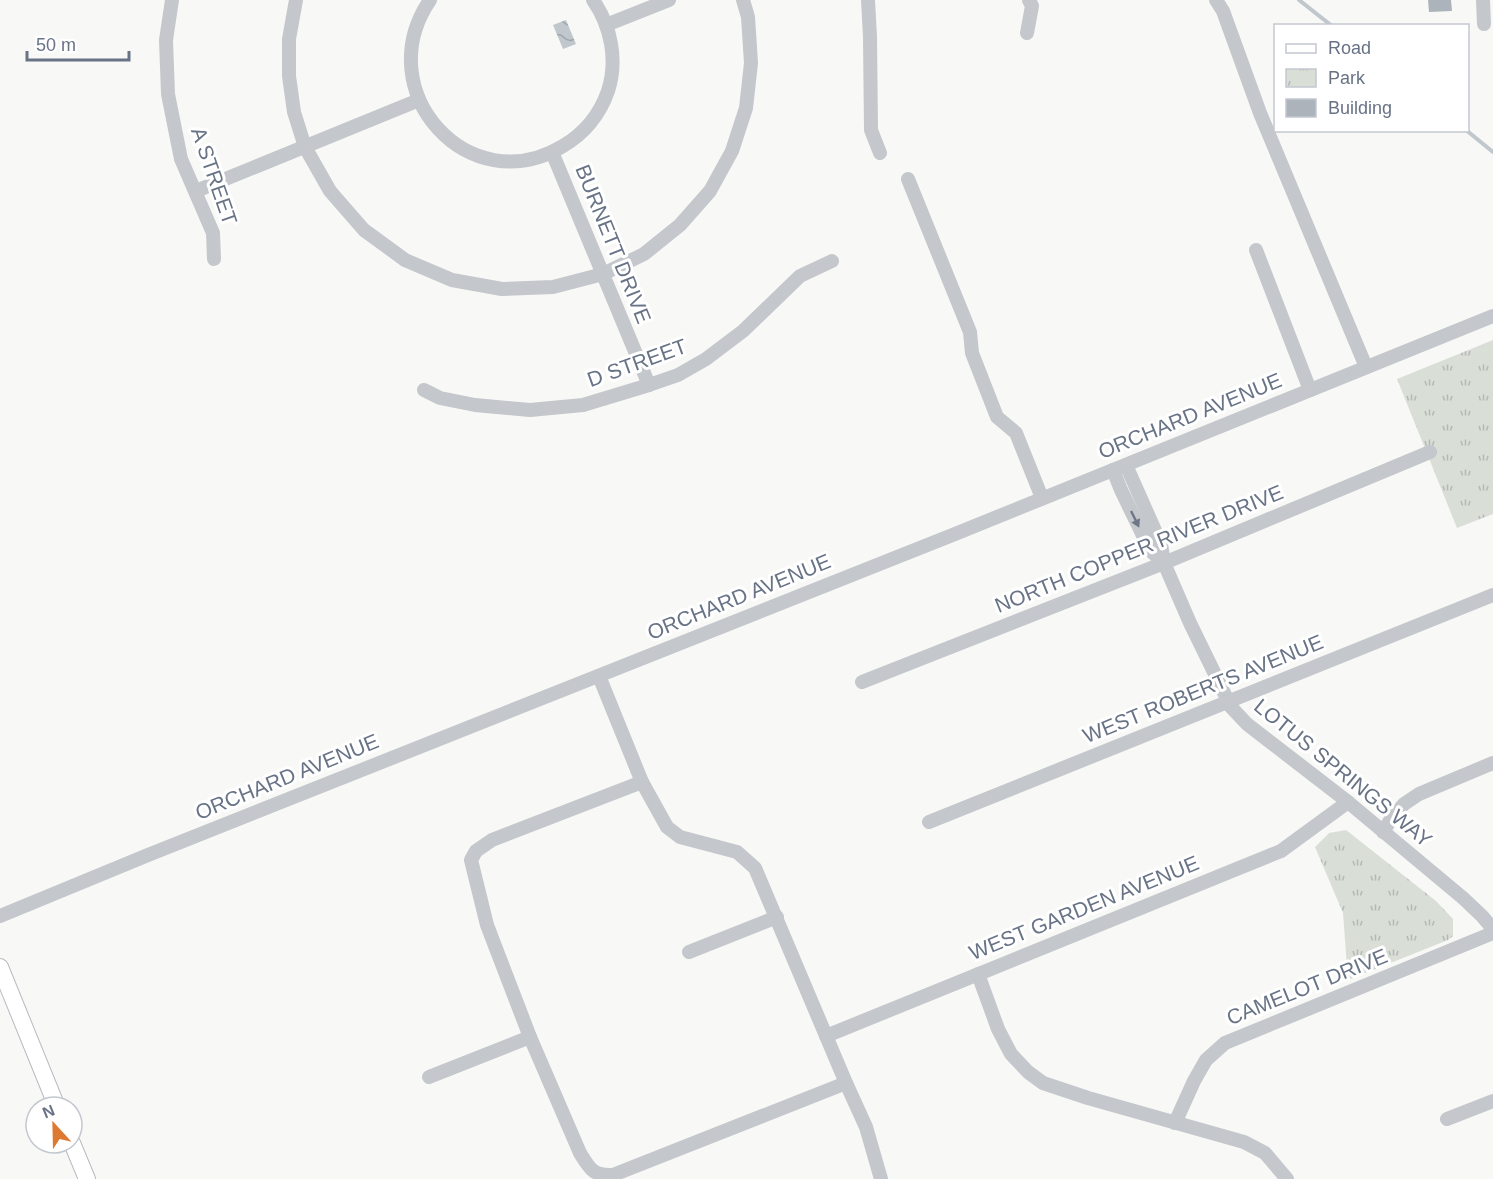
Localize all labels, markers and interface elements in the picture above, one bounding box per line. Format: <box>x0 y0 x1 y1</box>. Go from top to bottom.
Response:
scale bar <box>27 24 129 62</box>
legend <box>1274 24 1469 132</box>
text: 50 m <box>36 35 76 55</box>
text: Road <box>1328 38 1371 58</box>
text: Park <box>1328 68 1366 88</box>
text: Building <box>1328 98 1392 118</box>
street label: A STREET <box>187 124 242 228</box>
street label: BURNETT DRIVE <box>571 161 656 326</box>
street label: D STREET <box>584 334 690 391</box>
street label: ORCHARD AVENUE <box>1095 368 1285 463</box>
street label: NORTH COPPER RIVER DRIVE <box>991 480 1286 617</box>
one-way arrow <box>1131 510 1140 527</box>
street label: ORCHARD AVENUE <box>644 549 834 644</box>
street label: WEST ROBERTS AVENUE <box>1079 630 1326 747</box>
street label: LOTUS SPRINGS WAY <box>1250 694 1437 851</box>
street label: ORCHARD AVENUE <box>192 729 382 824</box>
street label: WEST GARDEN AVENUE <box>966 851 1202 964</box>
street label: CAMELOT DRIVE <box>1223 944 1390 1029</box>
north arrow <box>24 1095 84 1155</box>
text: N <box>40 1102 57 1122</box>

